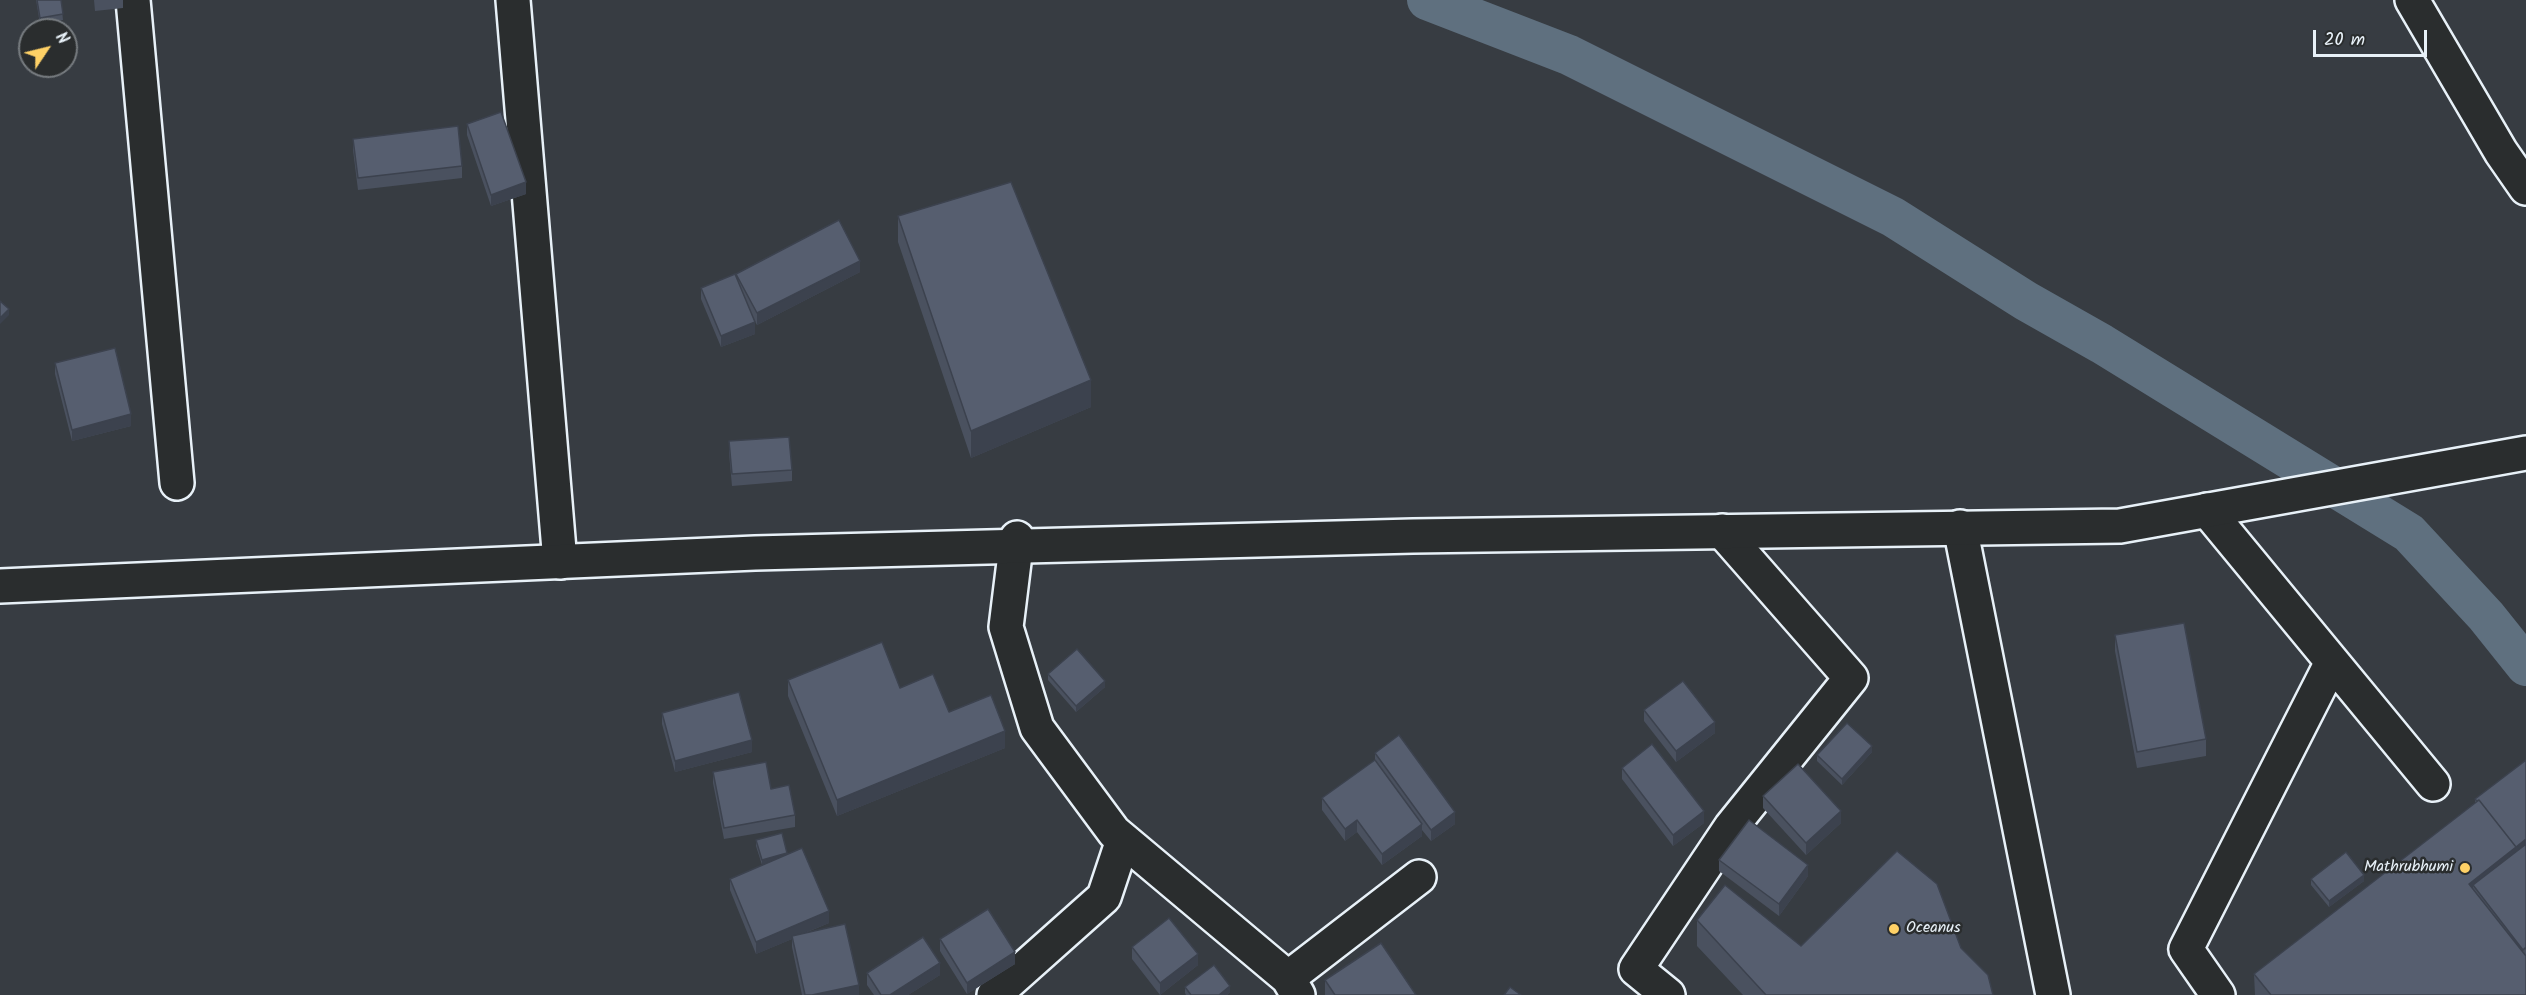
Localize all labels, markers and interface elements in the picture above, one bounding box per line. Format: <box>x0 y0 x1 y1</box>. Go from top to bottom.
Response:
north arrow <box>18 18 78 78</box>
scale bar <box>2316 18 2430 56</box>
text: 20 m <box>2324 26 2365 55</box>
text: N <box>48 27 75 50</box>
place label: Mathrubhumi <box>2364 858 2453 878</box>
marker: Mathrubhumi <box>2458 861 2472 875</box>
place label: Oceanus <box>1906 919 1961 939</box>
marker: Oceanus <box>1887 922 1901 936</box>

